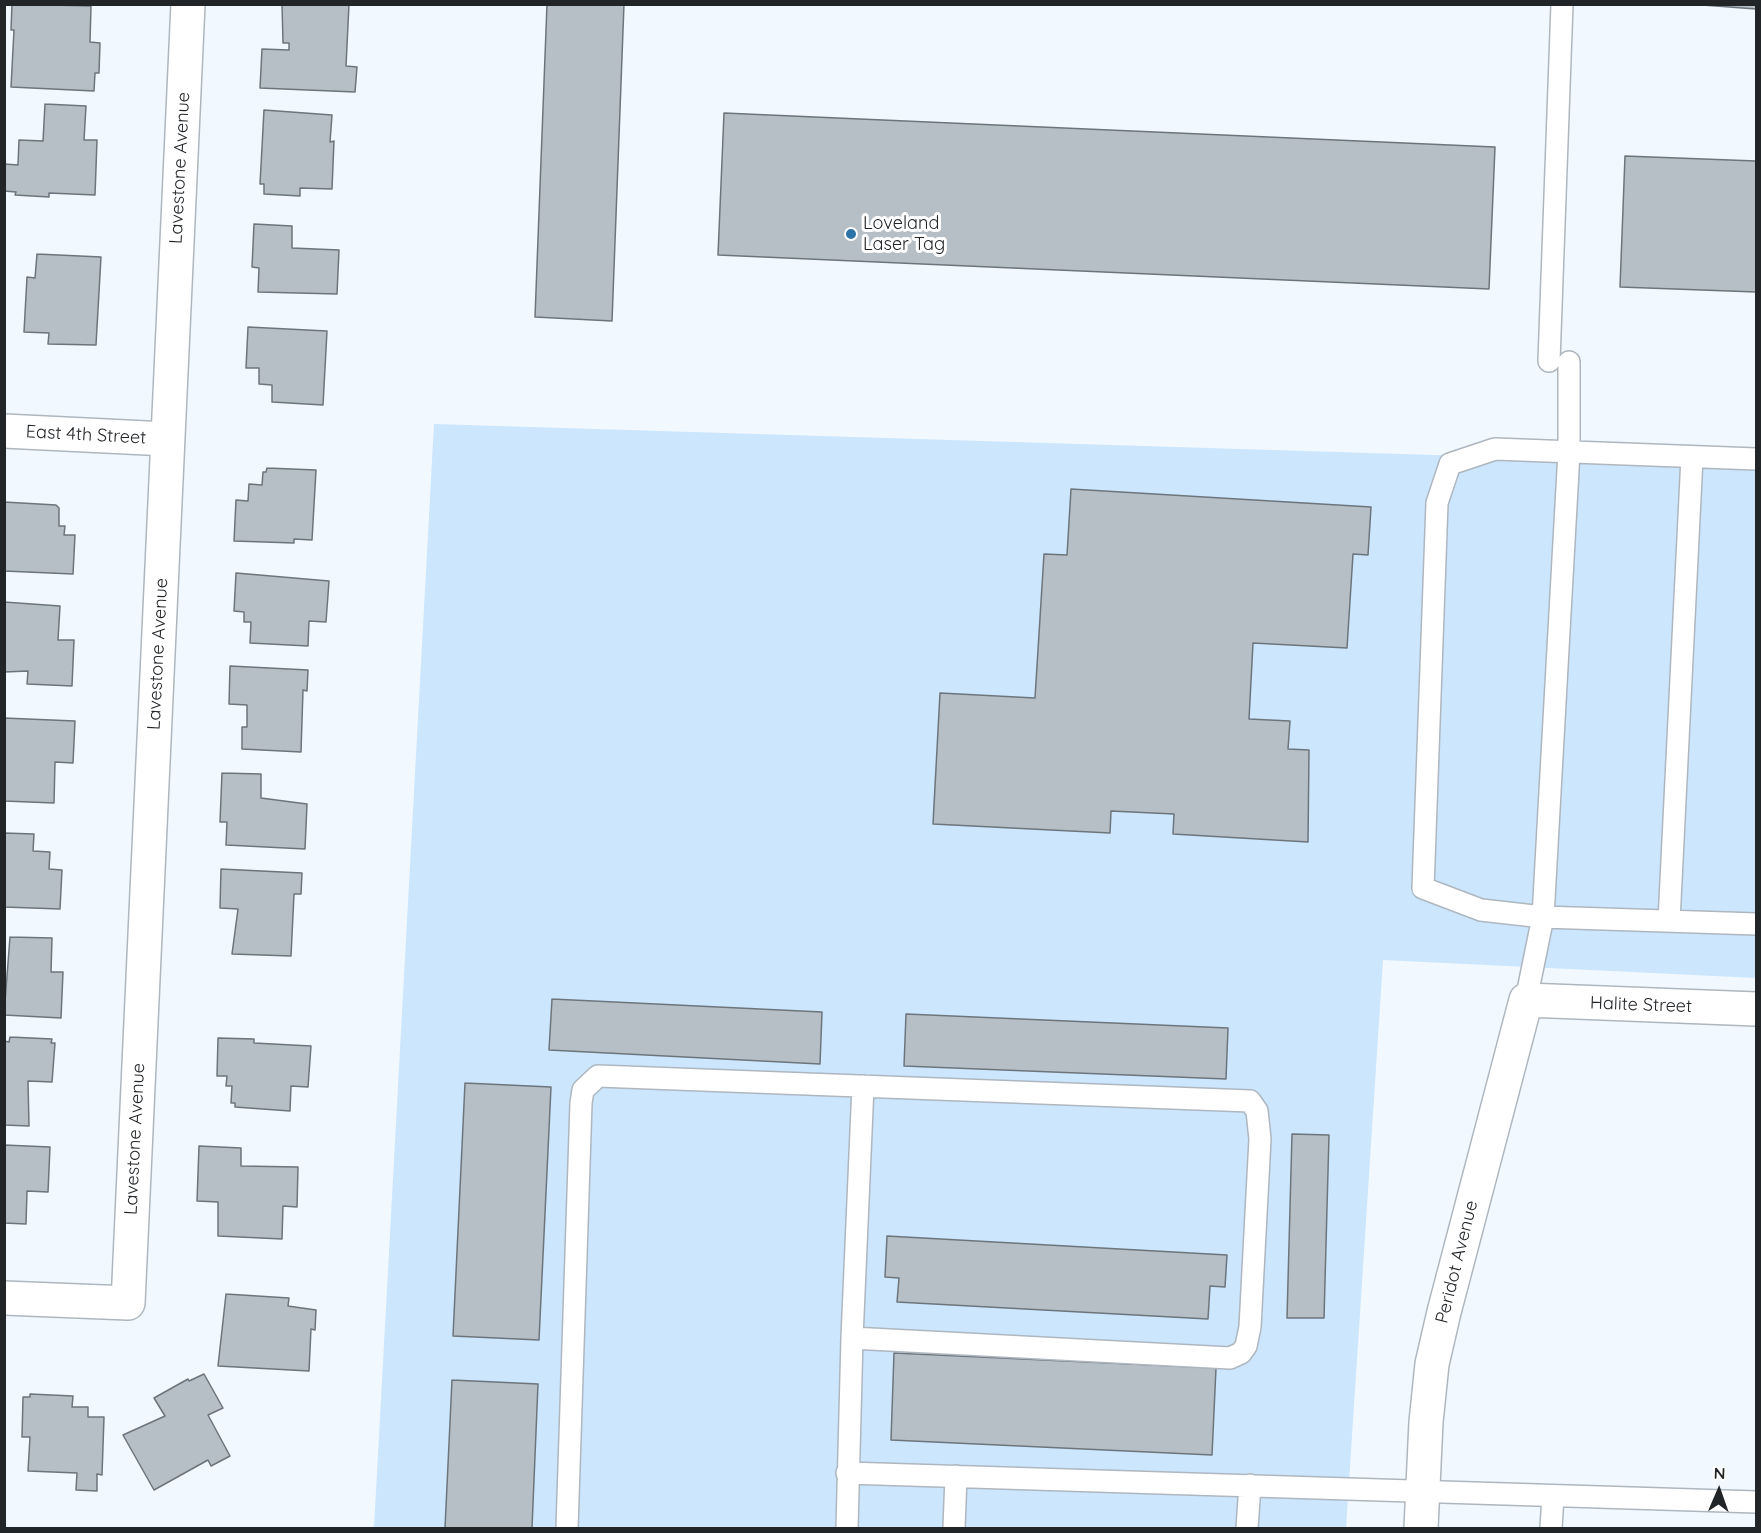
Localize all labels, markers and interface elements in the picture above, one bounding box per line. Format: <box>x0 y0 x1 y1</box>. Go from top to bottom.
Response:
street label: Lavestone Avenue <box>165 91 195 245</box>
place label: Loveland Laser Tag <box>863 213 945 256</box>
marker: Loveland Laser Tag <box>844 227 858 241</box>
street label: East 4th Street <box>25 421 147 449</box>
street label: Lavestone Avenue <box>143 577 173 731</box>
street label: Halite Street <box>1590 992 1692 1018</box>
street label: Lavestone Avenue <box>120 1062 150 1216</box>
street label: Peridot Avenue <box>1431 1198 1483 1326</box>
north arrow <box>1689 1461 1749 1521</box>
text: N <box>1713 1463 1726 1483</box>

